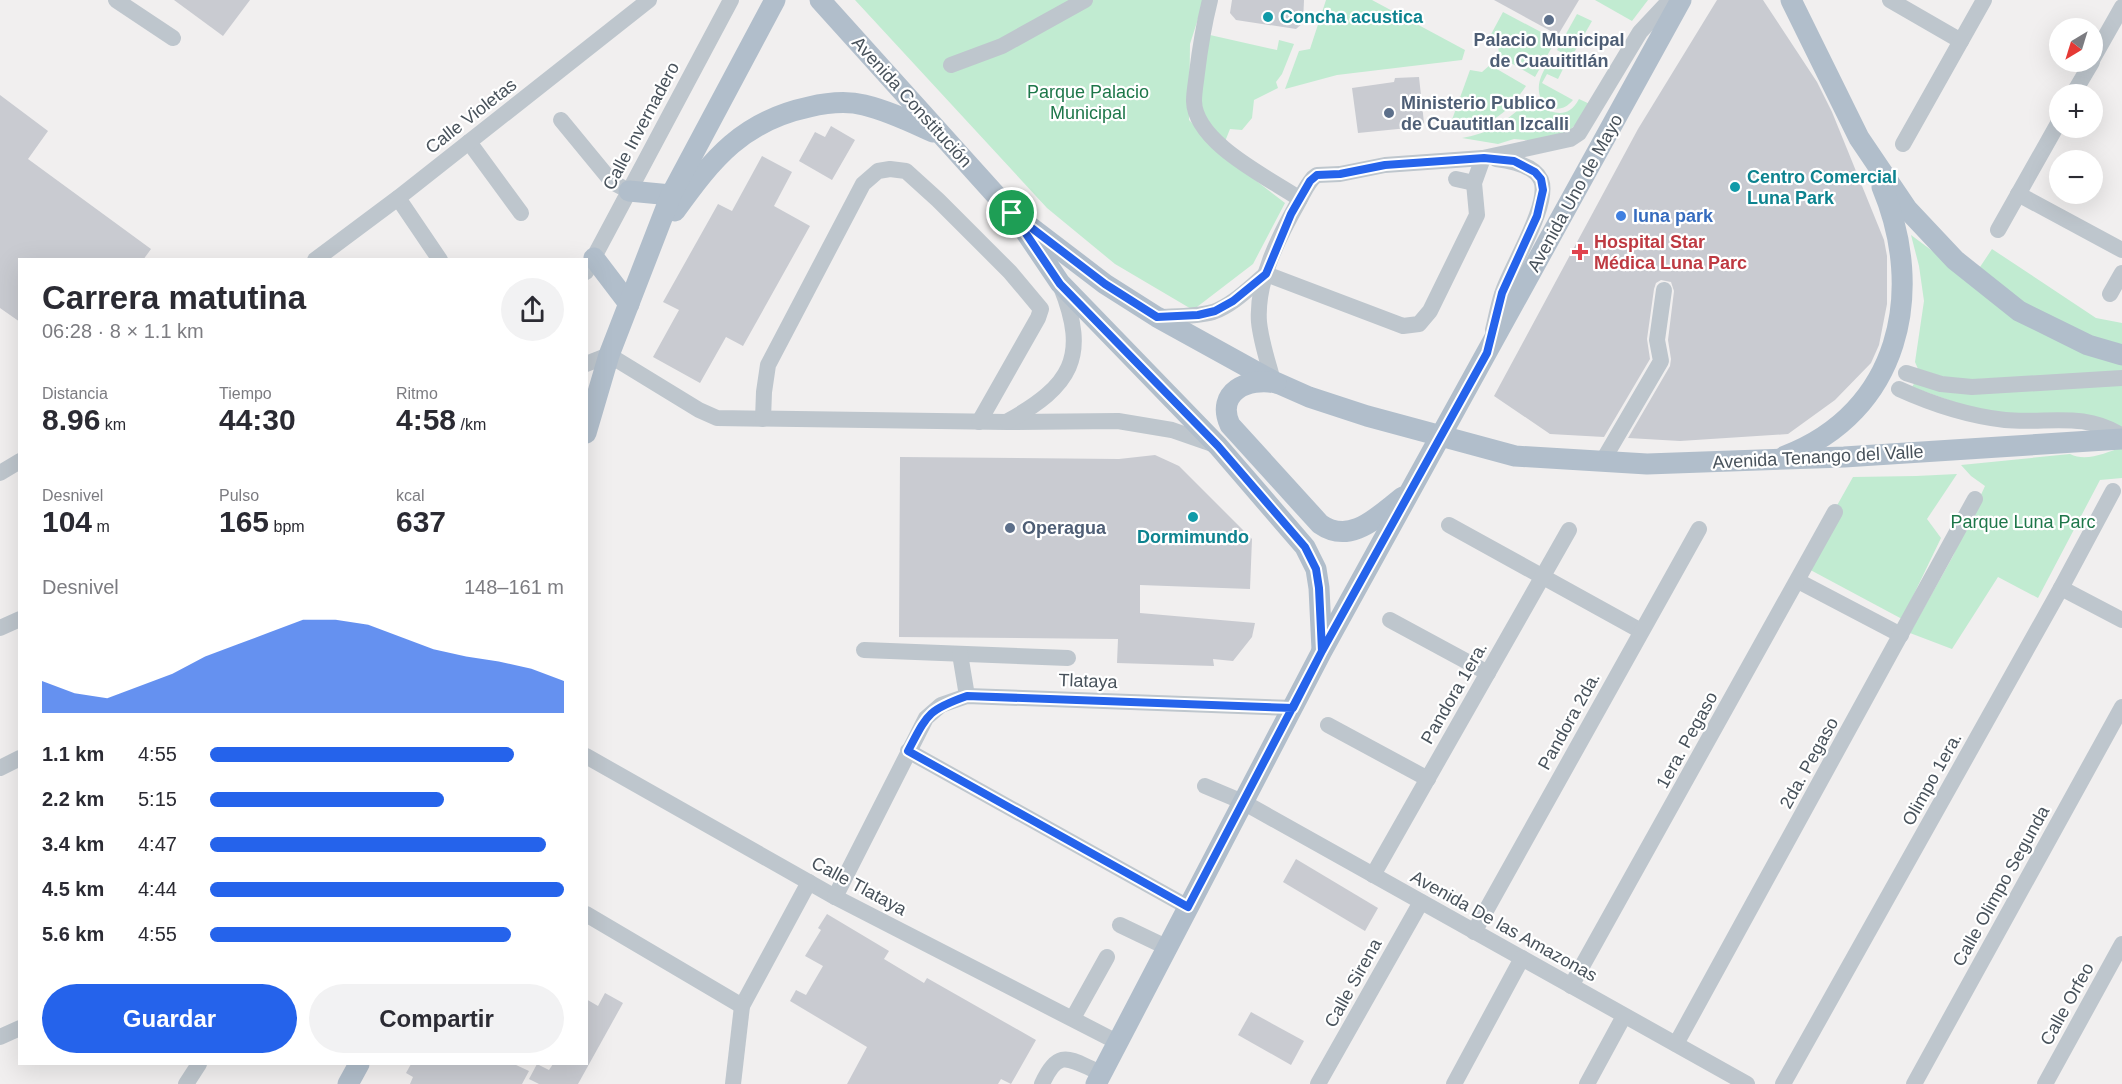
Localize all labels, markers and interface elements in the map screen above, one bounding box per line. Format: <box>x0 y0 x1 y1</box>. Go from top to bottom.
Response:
place label: Concha acustica <box>1280 7 1424 27</box>
marker: Concha acustica <box>1261 10 1275 24</box>
marker: Palacio Municipal de Cuauititlán <box>1542 13 1556 27</box>
north arrow <box>2049 18 2103 72</box>
map controls <box>2049 18 2103 204</box>
place label: Palacio Municipal de Cuauititlán <box>1473 30 1625 71</box>
street label: Avenida Constitución <box>848 33 976 171</box>
street label: Calle Invernadero <box>599 59 683 193</box>
street label: Calle Violetas <box>422 74 520 158</box>
park label: Parque Palacio Municipal <box>1027 82 1149 123</box>
button: + <box>2049 84 2103 138</box>
place label: Ministerio Publico de Cuautitlan Izcalli <box>1401 93 1569 134</box>
marker: Ministerio Publico de Cuautitlan Izcalli <box>1382 106 1396 120</box>
street label: Avenida Uno de Mayo <box>1523 111 1627 275</box>
button: − <box>2049 150 2103 204</box>
place label: Centro Comercial Luna Park <box>1747 167 1897 208</box>
marker: Centro Comercial Luna Park <box>1728 180 1742 194</box>
pin <box>986 187 1037 238</box>
icon: arrive <box>995 196 1028 229</box>
place label: luna park <box>1633 206 1714 226</box>
marker: luna park <box>1614 209 1628 223</box>
place label: Hospital Star Médica Luna Parc <box>1594 232 1747 273</box>
marker: Hospital Star Médica Luna Parc <box>1571 243 1589 261</box>
button: share <box>501 278 564 341</box>
text: Carrera matutina <box>42 279 306 316</box>
text: 06:28 · 8 × 1.1 km <box>42 320 204 342</box>
text: Distancia <box>42 385 108 402</box>
text: Tiempo <box>219 385 272 402</box>
text: Ritmo <box>396 385 438 402</box>
text: 8.96 <box>42 403 100 436</box>
text: 44:30 <box>219 403 296 436</box>
text: 4:58 <box>396 403 456 436</box>
text: km <box>100 416 126 433</box>
text: /km <box>456 416 486 433</box>
street label: Avenida Tenango del Valle <box>1712 441 1924 473</box>
text: Desnivel <box>42 487 103 504</box>
text: Pulso <box>219 487 259 504</box>
text: kcal <box>396 487 424 504</box>
text: 104 <box>42 505 92 538</box>
text: 165 <box>219 505 269 538</box>
text: 637 <box>396 505 446 538</box>
marker: Dormimundo <box>1186 510 1200 524</box>
park label: Parque Luna Parc <box>1950 512 2096 532</box>
text: m <box>92 518 110 535</box>
text: bpm <box>269 518 305 535</box>
place label: Operagua <box>1022 518 1107 538</box>
marker: Operagua <box>1003 521 1017 535</box>
place label: Dormimundo <box>1137 527 1249 547</box>
text: Desnivel <box>42 576 119 598</box>
text: 148–161 m <box>464 576 564 598</box>
street label: Pandora 1era. <box>1417 639 1491 747</box>
street label: Pandora 2da. <box>1534 669 1604 773</box>
street label: Tlataya <box>1058 670 1119 692</box>
street label: 1era. Pegaso <box>1652 688 1722 792</box>
street label: 2da. Pegaso <box>1776 714 1842 812</box>
street label: Olimpo 1era. <box>1898 729 1966 829</box>
text: 1.1 km <box>42 743 104 765</box>
text: 4:55 <box>138 743 177 765</box>
text: 2.2 km <box>42 788 104 810</box>
text: 5:15 <box>138 788 177 810</box>
street label: Calle Olimpo Segunda <box>1949 802 2054 970</box>
text: 3.4 km <box>42 833 104 855</box>
text: 4:47 <box>138 833 177 855</box>
street label: Calle Tlataya <box>808 853 911 920</box>
street label: Avenida De las Amazonas <box>1407 866 1601 986</box>
text: 4.5 km <box>42 878 104 900</box>
text: 4:44 <box>138 878 177 900</box>
text: 5.6 km <box>42 923 104 945</box>
text: 4:55 <box>138 923 177 945</box>
street label: Calle Sirena <box>1320 934 1386 1031</box>
street label: Calle Orfeo <box>2036 959 2098 1049</box>
button: Guardar <box>42 984 297 1053</box>
button: Compartir <box>309 984 564 1053</box>

